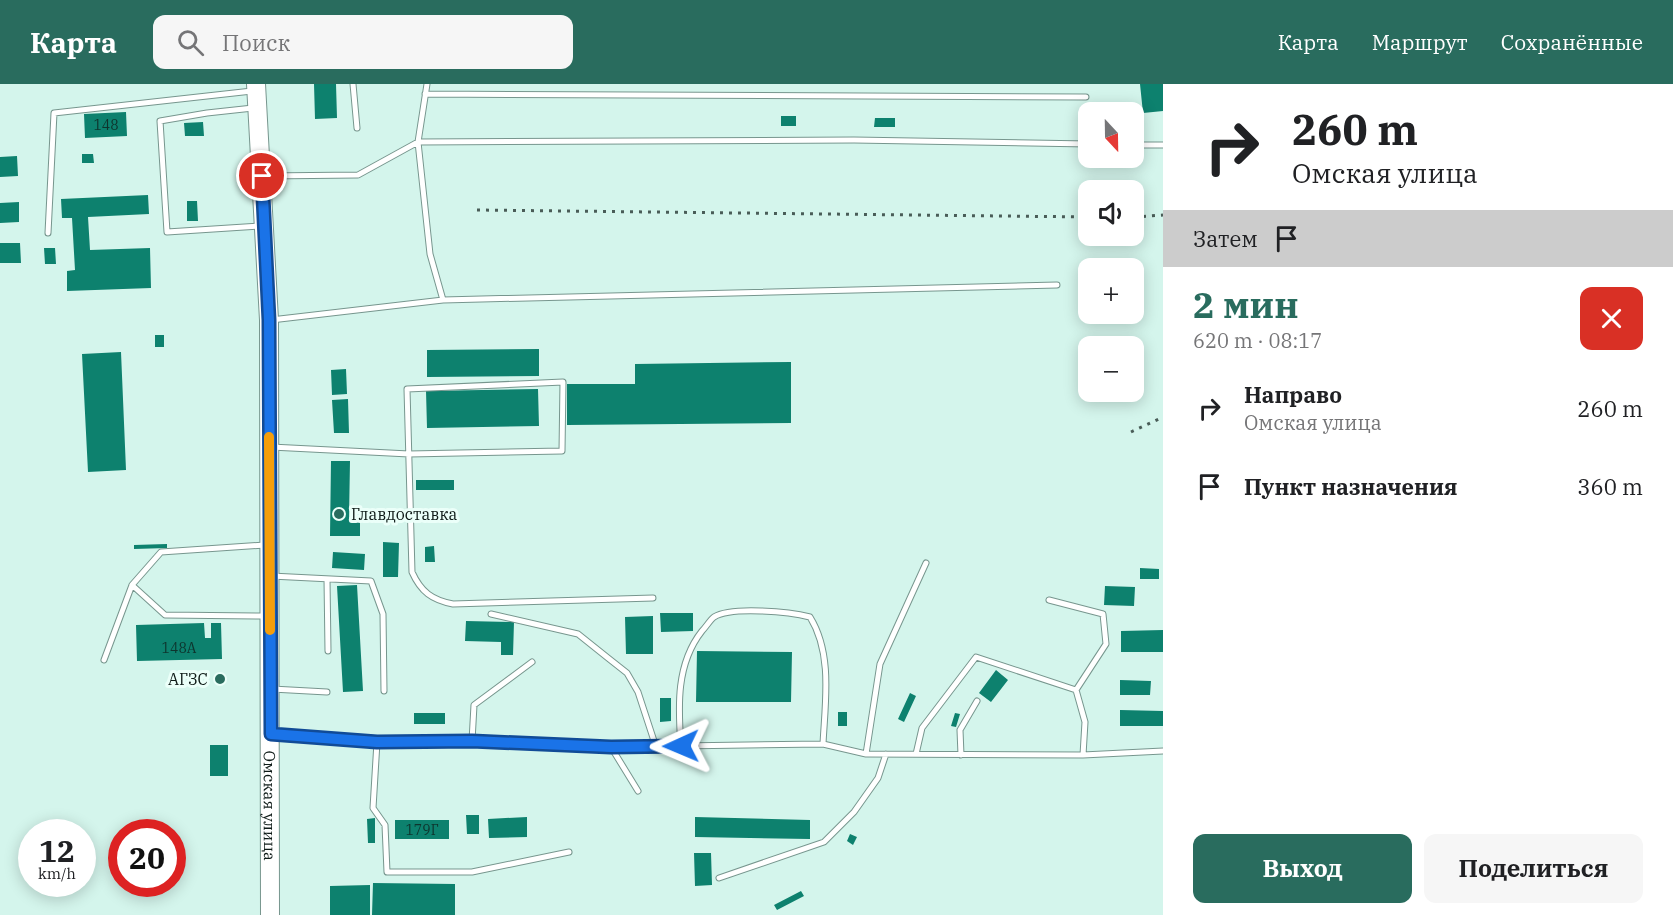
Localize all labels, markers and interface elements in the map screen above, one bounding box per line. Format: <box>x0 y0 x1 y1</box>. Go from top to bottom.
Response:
search box <box>153 15 573 69</box>
text: Карта <box>30 24 117 61</box>
icon: search <box>174 26 207 59</box>
text: Поиск <box>222 28 290 57</box>
text: Карта <box>1278 28 1339 56</box>
text: Маршрут <box>1372 28 1468 56</box>
text: Сохранённые <box>1501 28 1643 56</box>
north arrow <box>1078 102 1144 168</box>
map controls <box>1078 102 1144 402</box>
text: 260 m <box>1292 102 1418 157</box>
icon: right <box>1193 108 1271 186</box>
house number: 148 <box>93 116 119 134</box>
pin <box>236 150 287 201</box>
text: Омская улица <box>1292 155 1478 190</box>
icon: arrive <box>245 159 278 192</box>
button: sound <box>1078 180 1144 246</box>
icon: arrive <box>1270 222 1303 255</box>
text: Затем <box>1193 224 1258 253</box>
button: + <box>1078 258 1144 324</box>
text: 2 мин <box>1193 281 1299 328</box>
button: close <box>1580 287 1643 350</box>
text: 620 m · 08:17 <box>1193 327 1322 354</box>
button: − <box>1078 336 1144 402</box>
text: Направо <box>1244 380 1342 409</box>
icon: right <box>1193 392 1226 425</box>
text: 260 m <box>1577 394 1643 423</box>
text: Омская улица <box>1244 409 1382 436</box>
icon: arrive <box>1193 470 1226 503</box>
text: Пункт назначения <box>1244 472 1458 501</box>
text: 360 m <box>1577 472 1643 501</box>
place label: Главдоставка <box>351 504 457 524</box>
marker: Главдоставка <box>332 507 346 521</box>
house number: 148А <box>162 639 197 657</box>
place label: АГЗС <box>168 669 208 689</box>
marker: АГЗС <box>213 672 227 686</box>
position arrow <box>649 714 713 778</box>
street label: Омская улица <box>260 751 280 861</box>
speed limit sign: 20 <box>108 819 186 897</box>
house number: 179Г <box>405 821 439 839</box>
text: 12 <box>39 831 75 870</box>
button: Выход <box>1193 834 1412 903</box>
button: Поделиться <box>1424 834 1643 903</box>
text: km/h <box>38 864 76 883</box>

